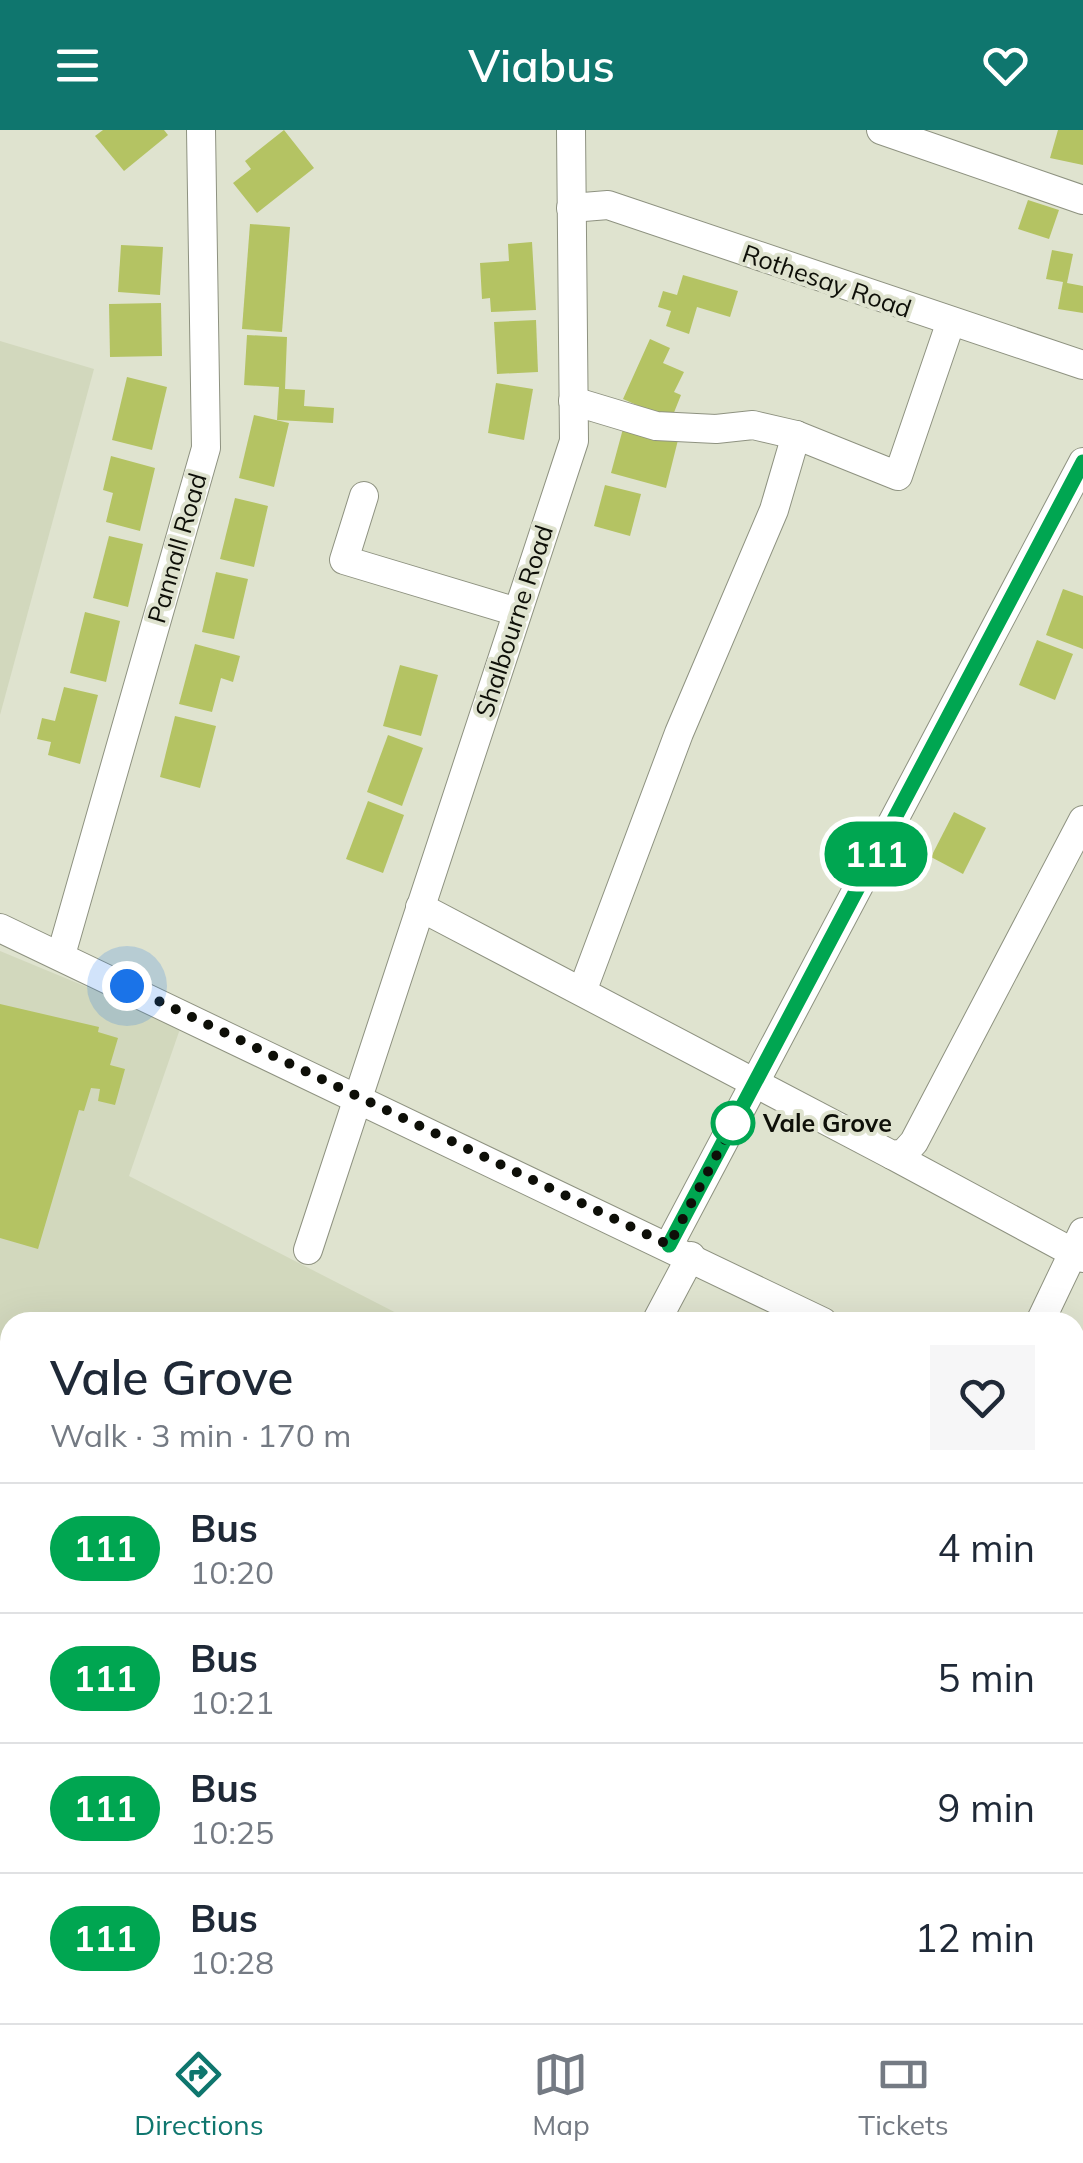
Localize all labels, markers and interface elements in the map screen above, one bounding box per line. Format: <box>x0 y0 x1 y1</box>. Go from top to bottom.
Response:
text: Viabus <box>468 37 615 93</box>
icon: menu <box>50 38 105 93</box>
icon: heart <box>978 38 1033 93</box>
street label: Rothesay Road <box>739 237 916 324</box>
street label: Pannall Road <box>140 469 213 626</box>
street label: Shalbourne Road <box>468 521 559 721</box>
line badge: 111 <box>818 822 934 886</box>
text: 111 <box>844 832 908 876</box>
your location <box>102 961 152 1011</box>
marker: Vale Grove <box>712 1102 754 1144</box>
place label: Vale Grove <box>762 1107 892 1138</box>
button: heart <box>930 1345 1035 1450</box>
text: Vale Grove <box>50 1347 293 1407</box>
text: Walk · 3 min · 170 m <box>50 1415 351 1455</box>
text: Bus <box>190 1504 258 1552</box>
text: 4 min <box>938 1524 1035 1572</box>
text: 111 <box>73 1526 137 1570</box>
text: 10:20 <box>190 1552 274 1592</box>
text: Bus <box>190 1634 258 1682</box>
text: 5 min <box>938 1654 1035 1702</box>
text: 111 <box>73 1656 137 1700</box>
text: 10:21 <box>190 1682 274 1722</box>
text: Bus <box>190 1764 258 1812</box>
text: 9 min <box>938 1784 1035 1832</box>
text: 111 <box>73 1786 137 1830</box>
text: 10:25 <box>190 1812 274 1852</box>
text: Bus <box>190 1894 258 1942</box>
text: 12 min <box>915 1914 1035 1962</box>
text: 111 <box>73 1916 137 1960</box>
text: 10:28 <box>190 1942 274 1982</box>
tab: Directions <box>134 2047 264 2142</box>
tab: Map <box>532 2047 590 2142</box>
tab: Tickets <box>858 2047 949 2142</box>

